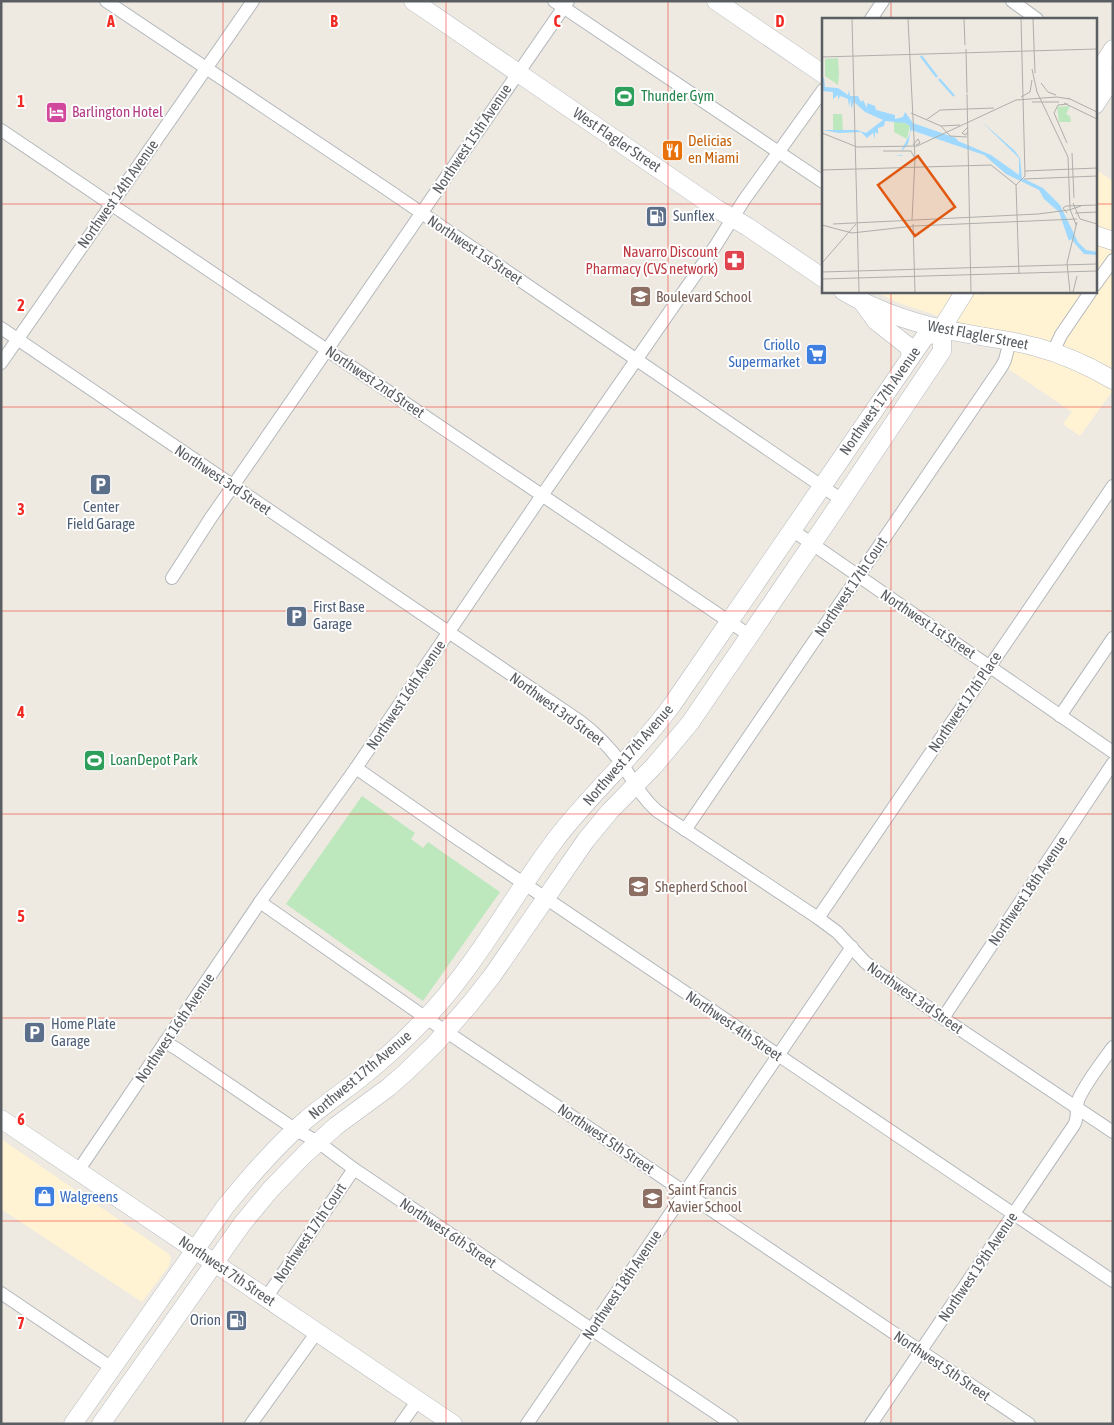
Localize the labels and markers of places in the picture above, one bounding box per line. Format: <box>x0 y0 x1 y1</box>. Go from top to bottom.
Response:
sports icon: Thunder Gym <box>613 84 637 108</box>
place label: Thunder Gym <box>641 87 714 104</box>
hotel icon: Barlington Hotel <box>44 100 68 124</box>
place label: Barlington Hotel <box>72 103 163 120</box>
place label: Delicias en Miami <box>688 132 739 166</box>
restaurant icon: Delicias en Miami <box>660 138 684 162</box>
fuel station icon: Sunflex <box>645 204 669 228</box>
place label: Sunflex <box>673 207 715 224</box>
place label: Navarro Discount Pharmacy (CVS network) <box>585 243 718 277</box>
pharmacy icon: Navarro Discount Pharmacy (CVS network) <box>722 249 746 273</box>
school or university icon: Boulevard School <box>628 285 652 309</box>
place label: Boulevard School <box>656 288 752 305</box>
place label: Criollo Supermarket <box>728 336 800 370</box>
supermarket icon: Criollo Supermarket <box>804 342 828 366</box>
parking icon: Center Field Garage <box>89 472 113 496</box>
place label: Center Field Garage <box>67 498 135 532</box>
place label: First Base Garage <box>313 598 365 632</box>
parking icon: First Base Garage <box>285 604 309 628</box>
sports icon: LoanDepot Park <box>82 748 106 772</box>
place label: LoanDepot Park <box>110 751 198 768</box>
school or university icon: Shepherd School <box>627 875 651 899</box>
place label: Shepherd School <box>655 878 747 895</box>
place label: Home Plate Garage <box>51 1015 116 1049</box>
parking icon: Home Plate Garage <box>23 1021 47 1045</box>
place label: Saint Francis Xavier School <box>668 1181 742 1215</box>
shop icon: Walgreens <box>32 1185 56 1209</box>
school or university icon: Saint Francis Xavier School <box>640 1187 664 1211</box>
place label: Walgreens <box>60 1188 118 1205</box>
fuel station icon: Orion <box>225 1308 249 1332</box>
place label: Orion <box>190 1311 221 1328</box>

